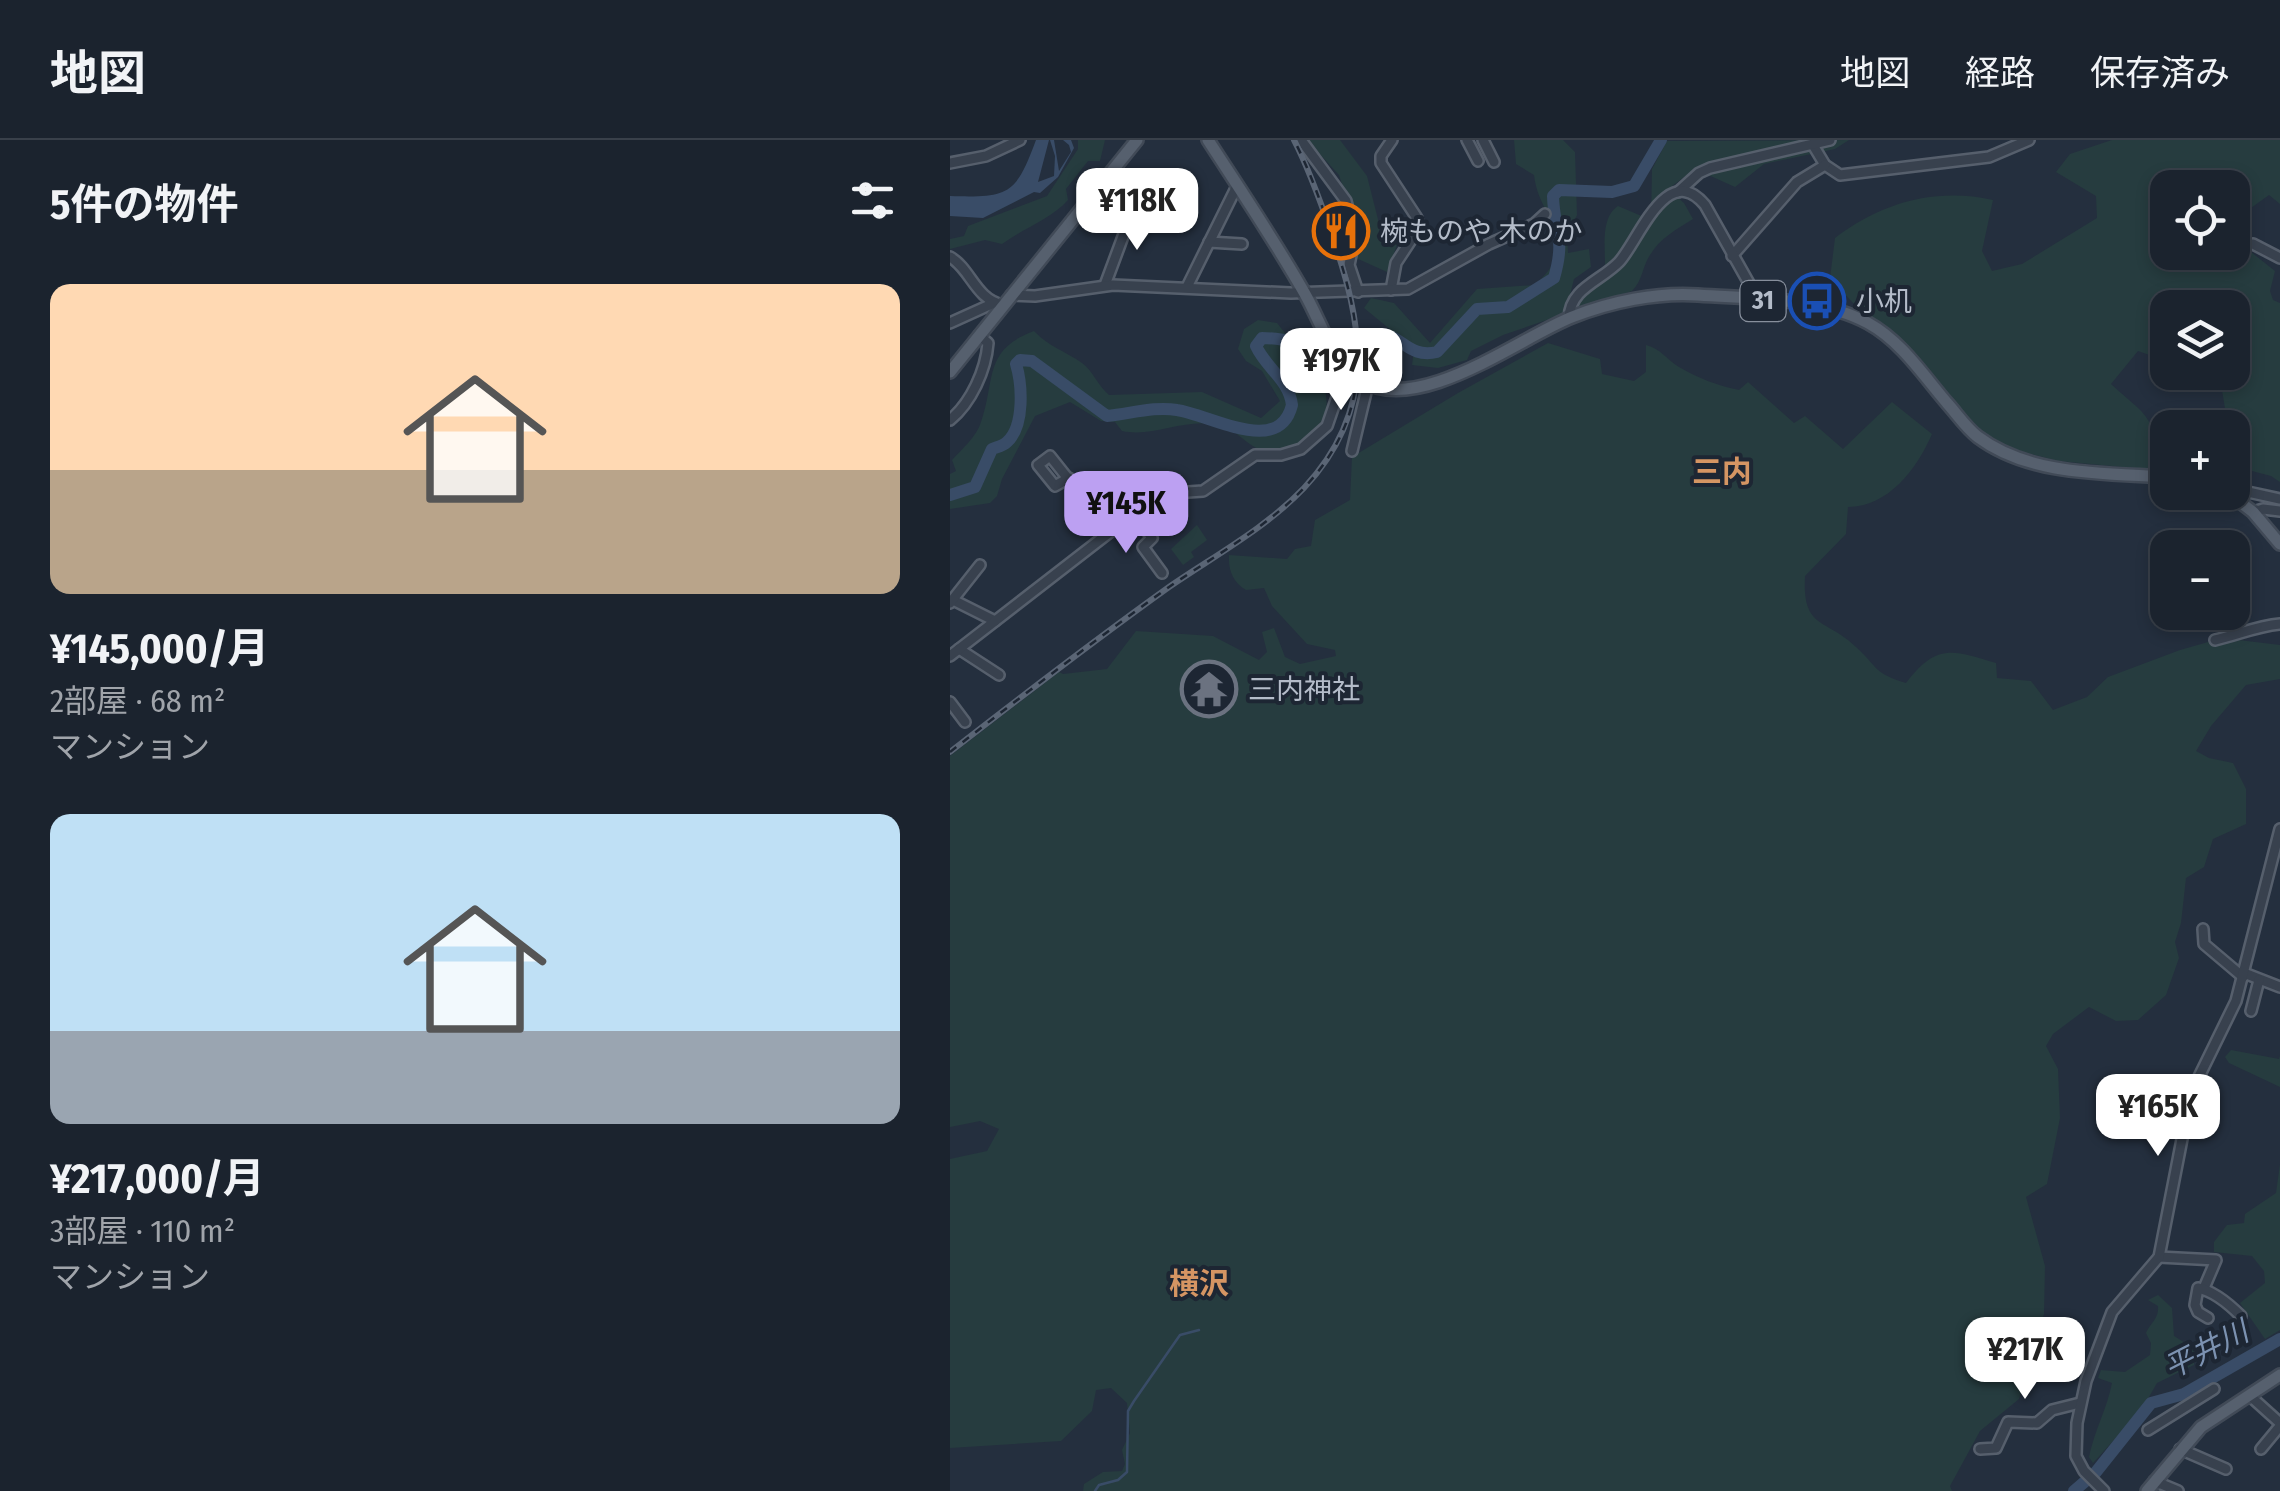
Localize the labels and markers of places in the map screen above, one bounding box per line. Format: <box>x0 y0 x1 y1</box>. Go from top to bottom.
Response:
pin: ¥118K <box>1067 168 1207 253</box>
restaurant icon: 椀ものや 木のか <box>1311 201 1371 261</box>
place label: 椀ものや 木のか <box>1380 215 1583 248</box>
bus stop icon: 小机 <box>1787 271 1847 331</box>
place label: 小机 <box>1856 285 1912 318</box>
pin: ¥197K <box>1271 328 1411 413</box>
pin: ¥145K <box>1056 471 1196 556</box>
temple icon: 三内神社 <box>1179 659 1239 719</box>
place label: 三内神社 <box>1248 673 1360 706</box>
pin: ¥165K <box>2088 1074 2228 1159</box>
pin: ¥217K <box>1955 1317 2095 1402</box>

